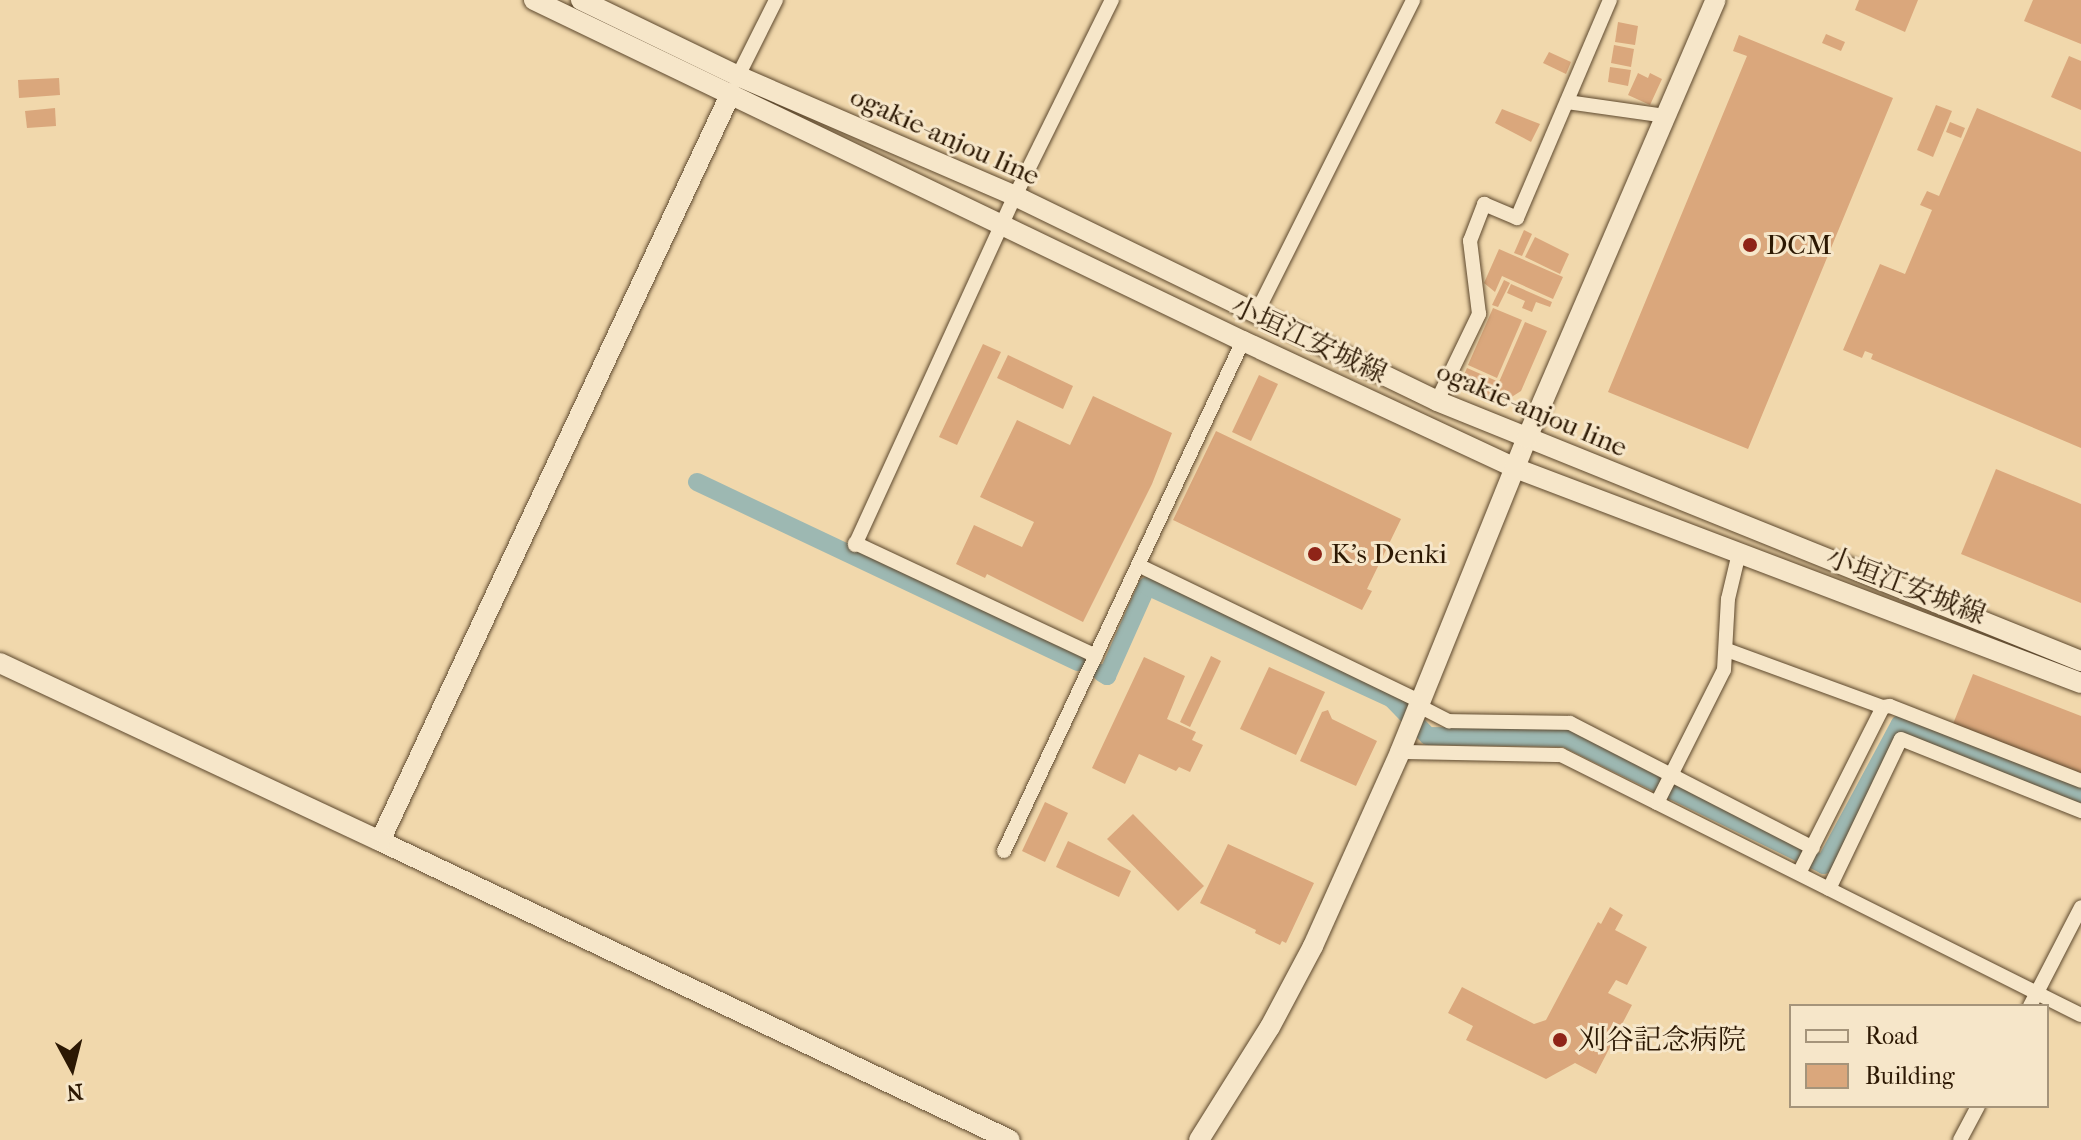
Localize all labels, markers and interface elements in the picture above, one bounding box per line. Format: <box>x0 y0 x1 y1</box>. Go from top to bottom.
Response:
street label: ogakie-anjou line <box>845 79 1045 193</box>
place label: DCM <box>1766 228 1832 262</box>
marker: DCM <box>1741 236 1759 254</box>
street label: 小垣江安城線 <box>1226 289 1392 391</box>
street label: ogakie-anjou line <box>1432 354 1632 464</box>
place label: K's Denki <box>1331 537 1447 571</box>
street label: 小垣江安城線 <box>1822 540 1990 632</box>
marker: K's Denki <box>1306 545 1324 563</box>
legend <box>1789 1004 2049 1108</box>
text: Road <box>1865 1022 1918 1050</box>
place label: 刈谷記念病院 <box>1578 1023 1746 1057</box>
north arrow <box>32 1028 112 1108</box>
marker: 刈谷記念病院 <box>1549 1029 1571 1051</box>
text: Building <box>1865 1062 1955 1090</box>
text: N <box>65 1078 85 1106</box>

